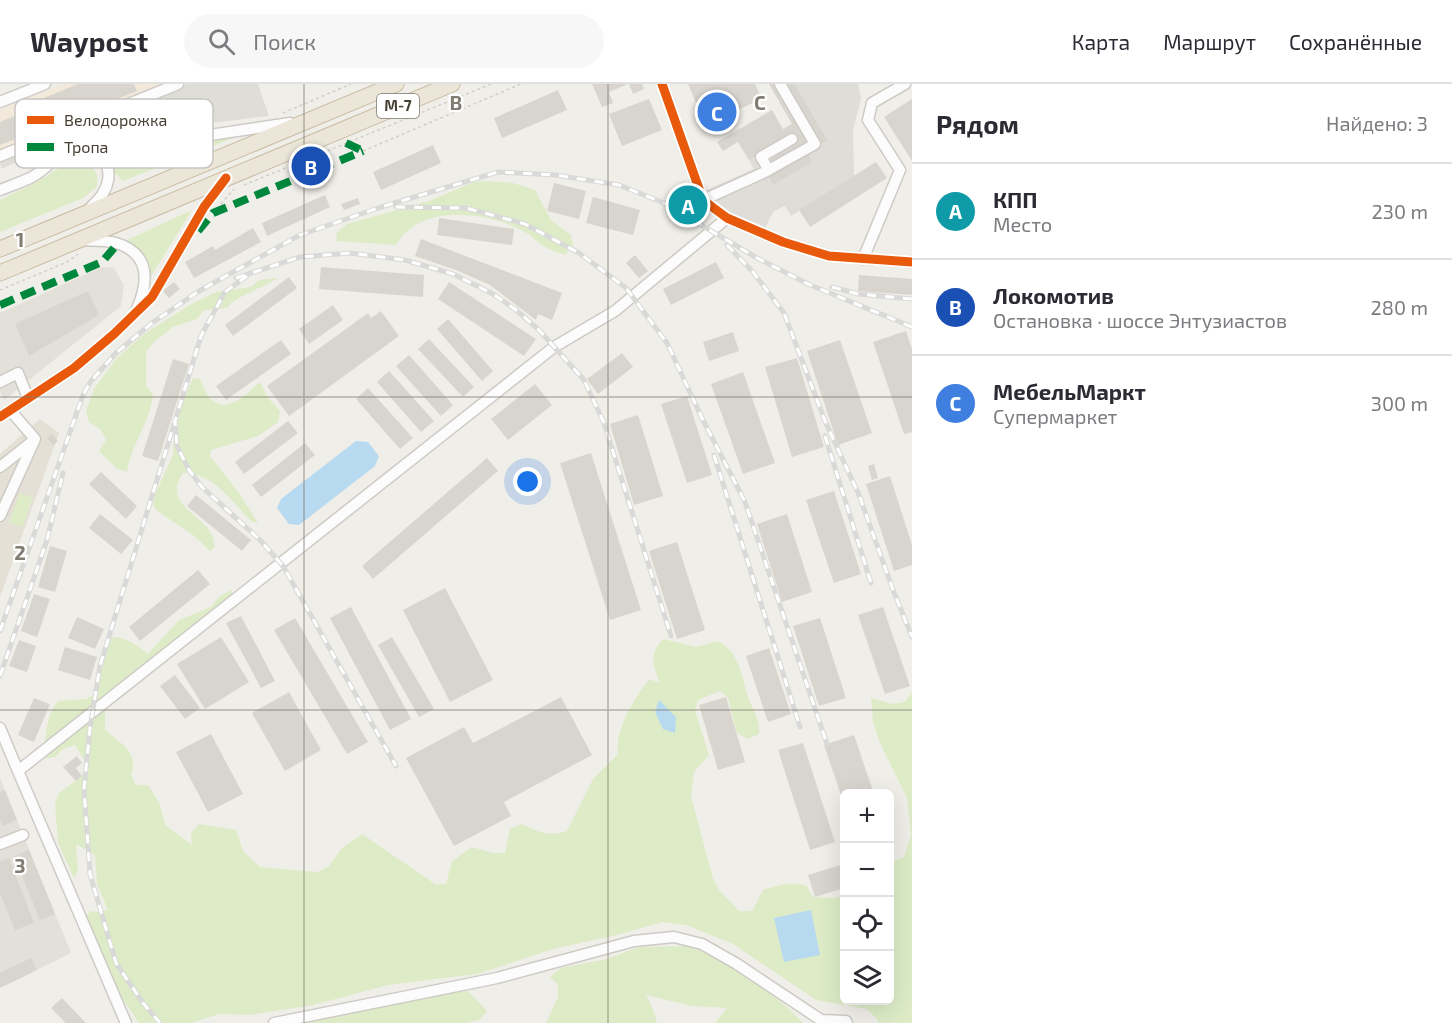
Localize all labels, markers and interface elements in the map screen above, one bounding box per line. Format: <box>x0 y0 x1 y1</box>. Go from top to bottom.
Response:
search box <box>184 14 604 68</box>
text: Waypost <box>30 24 148 58</box>
icon: search <box>205 25 238 58</box>
text: Поиск <box>253 28 316 54</box>
text: Карта <box>1072 29 1130 54</box>
text: Маршрут <box>1163 29 1256 54</box>
text: Сохранённые <box>1289 29 1422 54</box>
text: B <box>450 90 462 114</box>
pin: C <box>698 90 736 135</box>
text: C <box>754 90 766 114</box>
road number: М-7 <box>377 94 419 118</box>
legend <box>15 99 213 168</box>
text: Рядом <box>936 108 1019 139</box>
text: Велодорожка <box>64 110 167 129</box>
text: Найдено: 3 <box>1326 111 1428 135</box>
text: Тропа <box>64 137 108 156</box>
pin: B <box>292 144 330 188</box>
pin: A <box>668 182 708 228</box>
text: КПП <box>993 186 1038 212</box>
text: A <box>949 199 962 223</box>
text: 230 m <box>1372 199 1428 223</box>
text: Место <box>993 212 1052 236</box>
text: 1 <box>16 227 24 251</box>
text: Локомотив <box>993 282 1114 308</box>
text: B <box>949 295 962 319</box>
text: 280 m <box>1371 295 1428 319</box>
text: Остановка · шоссе Энтузиастов <box>993 308 1287 332</box>
text: МебельМаркт <box>993 378 1146 404</box>
text: C <box>950 391 961 415</box>
text: 300 m <box>1371 391 1428 415</box>
text: Супермаркет <box>993 404 1117 428</box>
your location <box>513 467 542 496</box>
text: 2 <box>14 540 26 564</box>
map controls <box>840 789 894 1005</box>
button: + <box>840 789 894 843</box>
button: − <box>840 843 894 897</box>
text: 3 <box>14 853 26 877</box>
button: locate <box>840 897 894 951</box>
button: layers <box>840 951 894 1005</box>

